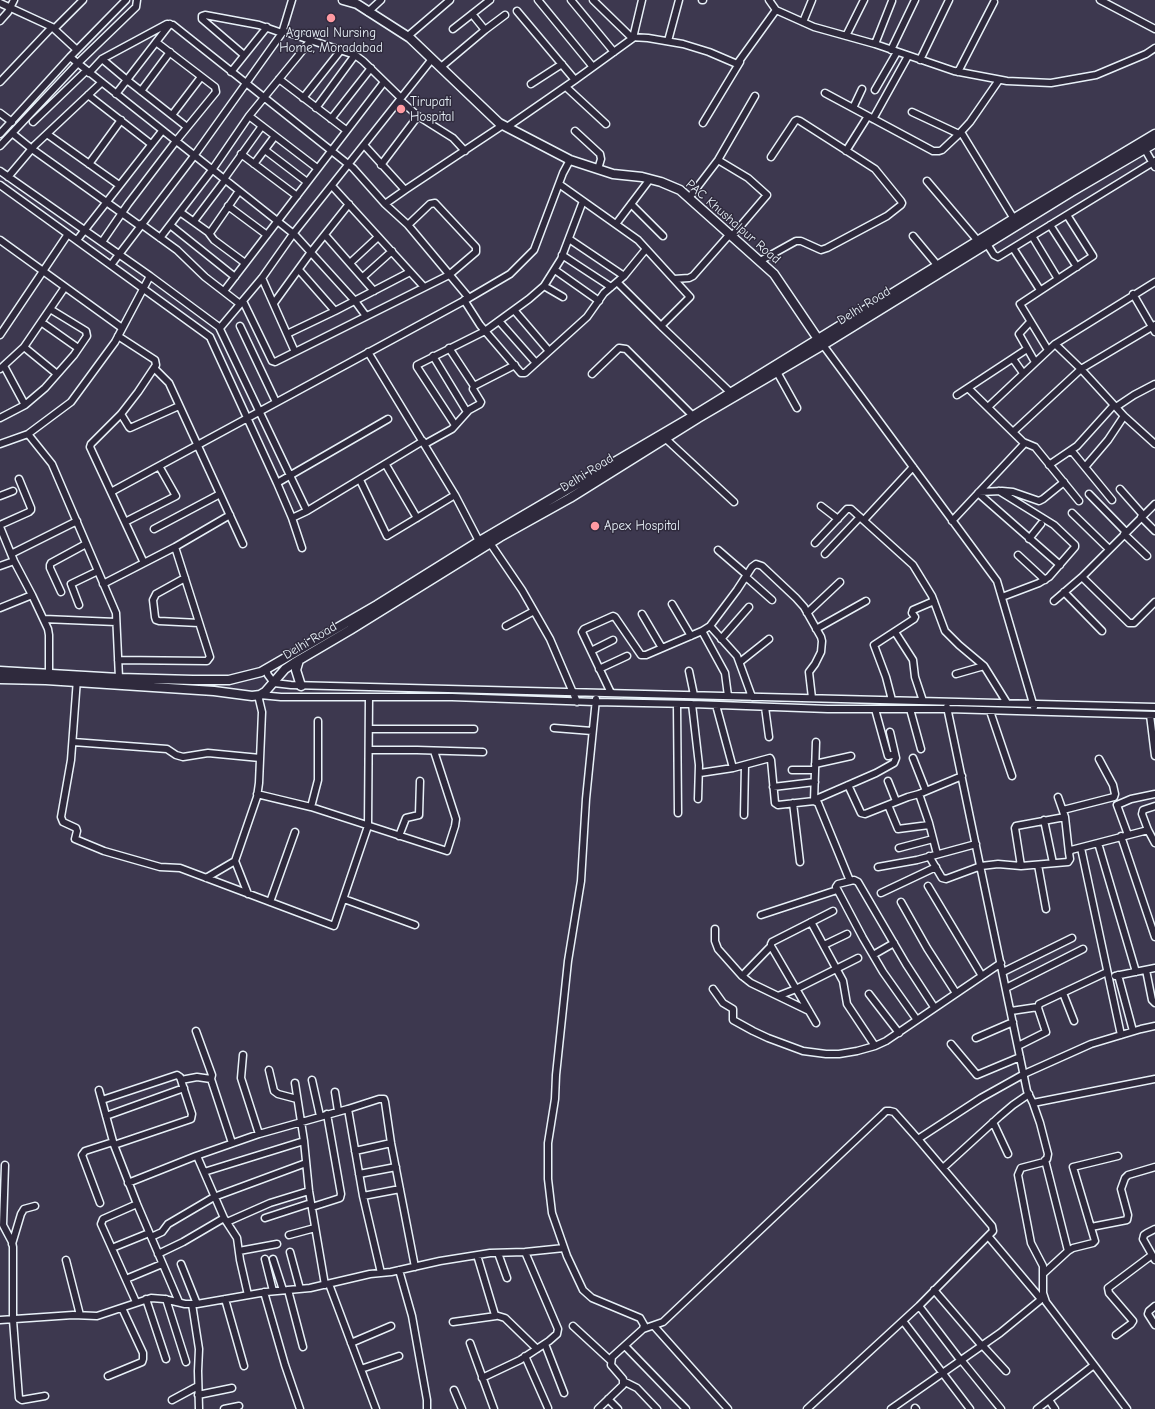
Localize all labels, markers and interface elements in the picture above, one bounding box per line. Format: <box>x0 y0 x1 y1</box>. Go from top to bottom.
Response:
marker: Agrawal Nursing Home, Moradabad <box>325 12 337 24</box>
place label: Agrawal Nursing Home, Moradabad <box>279 25 383 56</box>
place label: Tirupati Hospital <box>410 94 454 125</box>
marker: Tirupati Hospital <box>395 103 407 115</box>
street label: PAC Khushalpur Road <box>682 177 784 267</box>
street label: Delhi Road <box>834 284 894 328</box>
street label: Delhi Road <box>557 451 617 495</box>
place label: Apex Hospital <box>604 518 680 534</box>
marker: Apex Hospital <box>589 520 601 532</box>
street label: Delhi Road <box>280 619 340 663</box>

